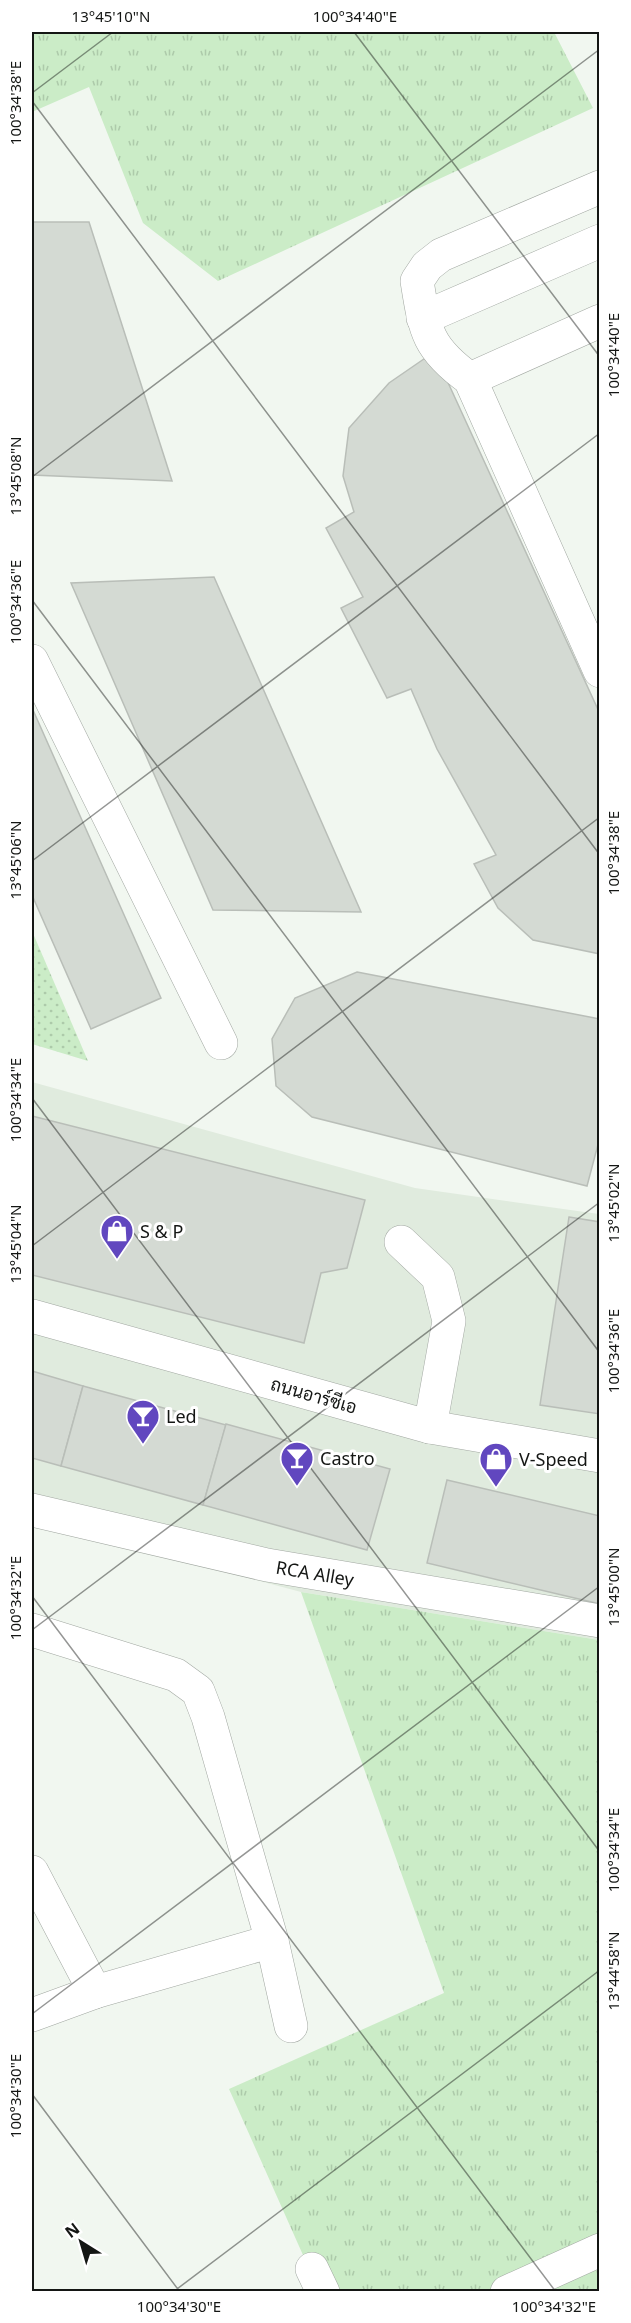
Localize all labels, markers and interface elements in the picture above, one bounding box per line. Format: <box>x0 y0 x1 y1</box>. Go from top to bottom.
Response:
text: 13°45'10"N <box>72 6 150 26</box>
text: 100°34'40"E <box>313 6 397 26</box>
text: 100°34'38"E <box>5 61 25 145</box>
text: 100°34'40"E <box>603 313 623 397</box>
text: 13°45'08"N <box>5 437 25 515</box>
text: 100°34'36"E <box>5 560 25 644</box>
text: 100°34'38"E <box>603 811 623 895</box>
text: 13°45'06"N <box>5 821 25 899</box>
text: 100°34'34"E <box>5 1058 25 1142</box>
text: 13°45'02"N <box>603 1164 623 1242</box>
text: 13°45'04"N <box>5 1205 25 1283</box>
shop icon: S & P <box>99 1213 135 1260</box>
place label: S & P <box>140 1219 183 1243</box>
text: 100°34'36"E <box>603 1309 623 1393</box>
street label: ถนนอาร์ซีเอ <box>268 1371 360 1419</box>
bar icon: Led <box>125 1398 161 1445</box>
place label: Led <box>166 1404 197 1428</box>
bar icon: Castro <box>279 1440 315 1487</box>
shop icon: V-Speed <box>478 1441 514 1488</box>
place label: Castro <box>320 1446 375 1470</box>
place label: V-Speed <box>519 1447 588 1471</box>
text: 13°45'00"N <box>603 1548 623 1626</box>
street label: RCA Alley <box>274 1555 357 1592</box>
text: 100°34'32"E <box>5 1556 25 1640</box>
text: 100°34'34"E <box>603 1808 623 1892</box>
text: 13°44'58"N <box>603 1932 623 2010</box>
text: 100°34'30"E <box>5 2054 25 2138</box>
north arrow <box>51 2212 111 2272</box>
text: N <box>60 2217 84 2243</box>
text: 100°34'30"E <box>137 2296 221 2316</box>
text: 100°34'32"E <box>512 2296 596 2316</box>

